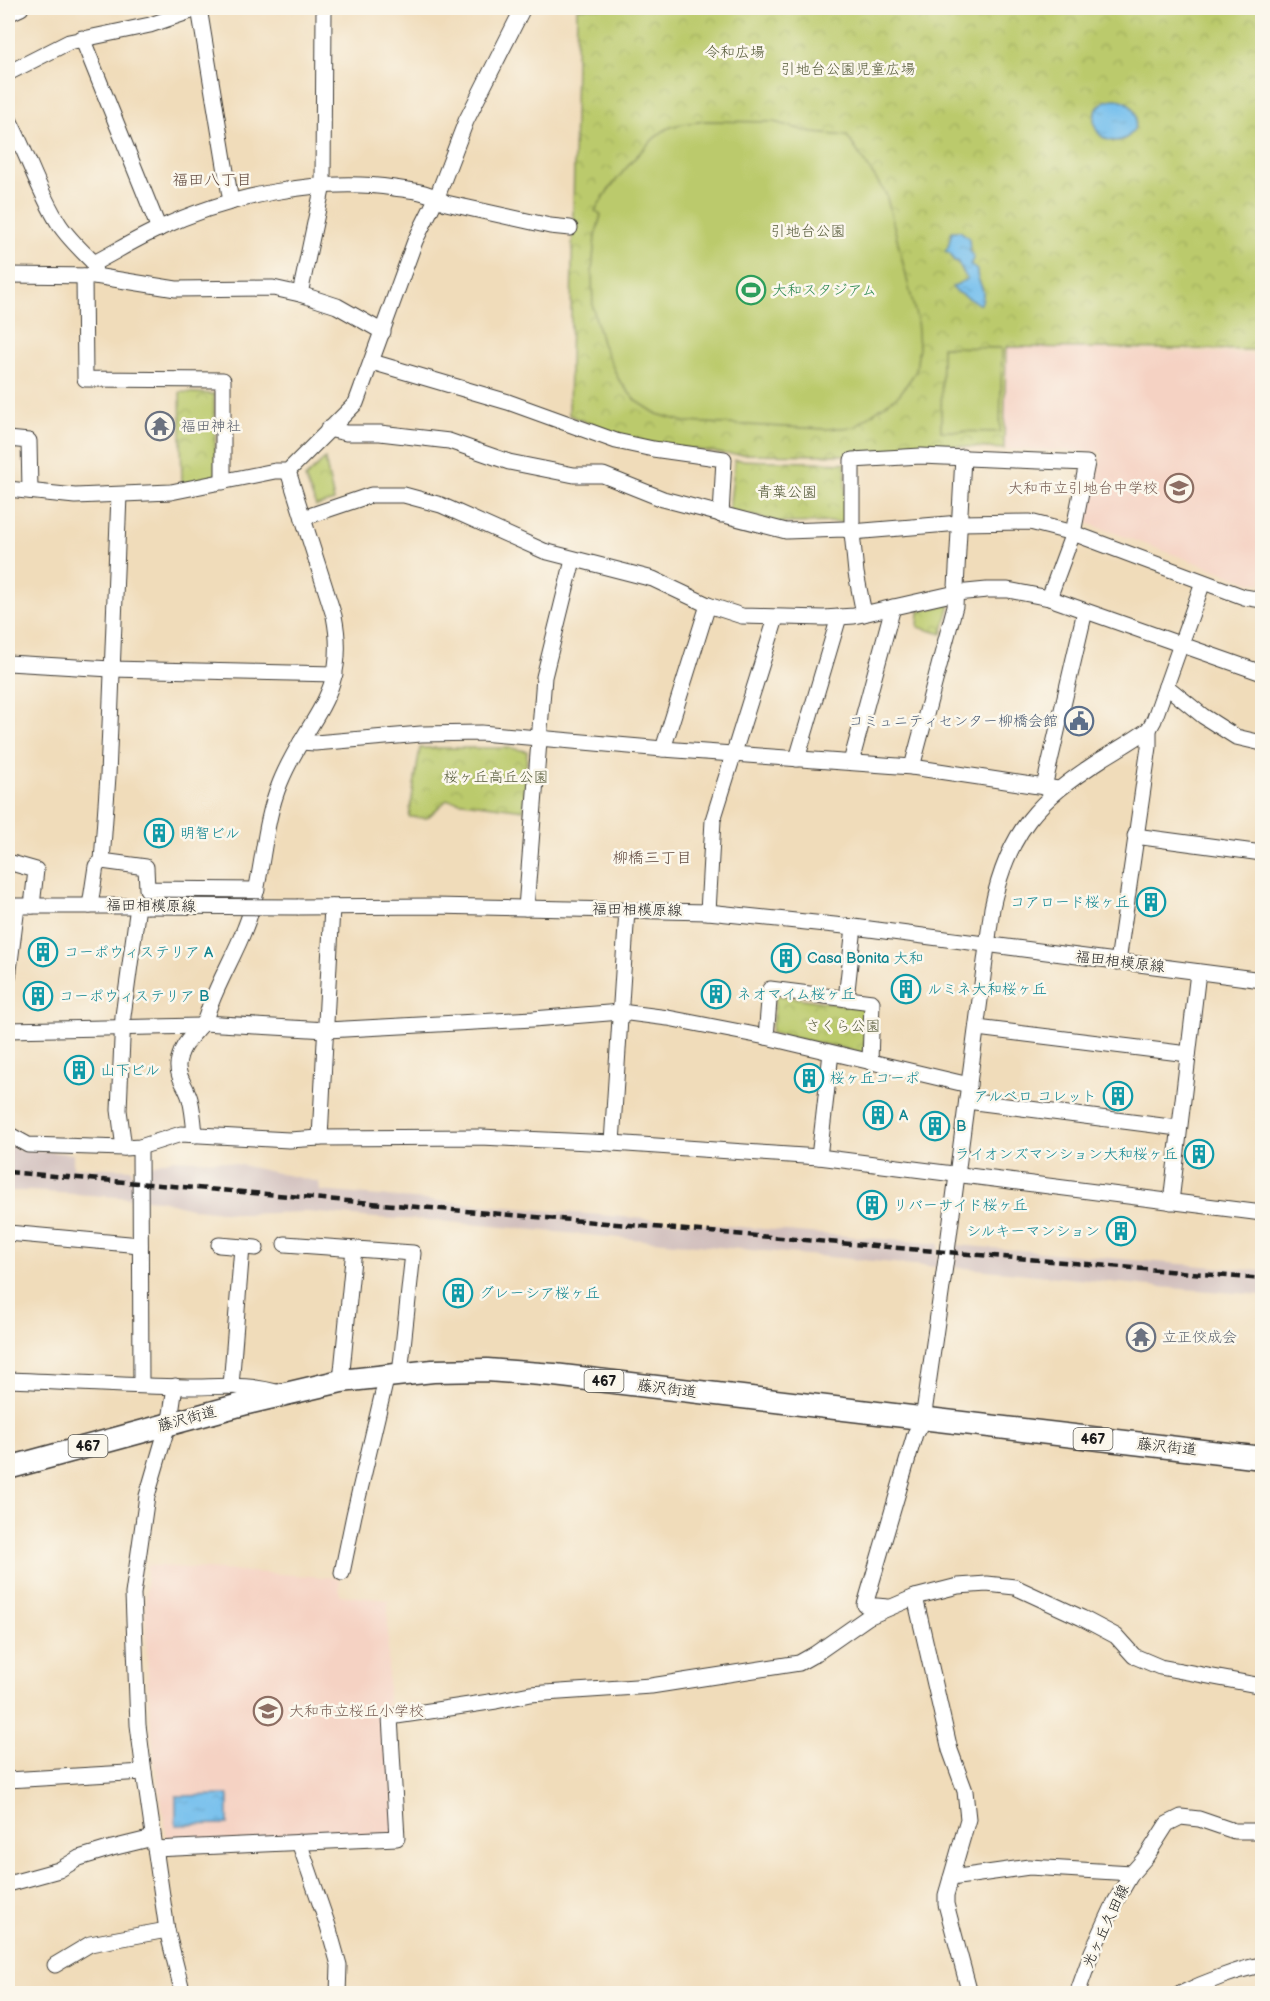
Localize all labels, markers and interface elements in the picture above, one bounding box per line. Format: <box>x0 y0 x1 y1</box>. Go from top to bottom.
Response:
park label: 令和広場 <box>705 43 765 62</box>
park label: 引地台公園児童広場 <box>780 60 916 79</box>
district label: 福田八丁目 <box>172 171 252 190</box>
park label: 引地台公園 <box>770 222 846 241</box>
sports icon: 大和スタジアム <box>735 274 767 306</box>
place label: 大和スタジアム <box>772 281 877 300</box>
temple icon: 福田神社 <box>144 410 176 442</box>
place label: 福田神社 <box>181 417 241 436</box>
school or university icon: 大和市立引地台中学校 <box>1163 472 1195 504</box>
place label: 大和市立引地台中学校 <box>1008 479 1158 498</box>
park label: 青葉公園 <box>757 483 817 502</box>
public building icon: コミュニティセンター柳橋会館 <box>1063 705 1095 737</box>
place label: コミュニティセンター柳橋会館 <box>849 712 1058 731</box>
park label: 桜ヶ丘高丘公園 <box>443 768 549 787</box>
building icon: 明智ビル <box>143 817 175 849</box>
place label: 明智ビル <box>180 824 240 843</box>
district label: 柳橋三丁目 <box>612 849 692 868</box>
building icon: コアロード桜ヶ丘 <box>1135 886 1167 918</box>
place label: コアロード桜ヶ丘 <box>1010 893 1130 912</box>
street label: 福田相模原線 <box>106 896 196 916</box>
street label: 福田相模原線 <box>592 900 682 920</box>
building icon: コーポウィステリア A <box>27 936 59 968</box>
building icon: Casa Bonita 大和 <box>770 942 802 974</box>
place label: コーポウィステリア A <box>64 943 214 962</box>
street label: 福田相模原線 <box>1074 947 1166 977</box>
place label: Casa Bonita 大和 <box>807 949 924 968</box>
building icon: ルミネ大和桜ヶ丘 <box>890 973 922 1005</box>
building icon: ネオマイム桜ヶ丘 <box>700 978 732 1010</box>
building icon: コーポウィステリア B <box>22 980 54 1012</box>
place label: ルミネ大和桜ヶ丘 <box>927 980 1047 999</box>
place label: ネオマイム桜ヶ丘 <box>737 985 856 1004</box>
place label: コーポウィステリア B <box>59 987 209 1006</box>
park label: さくら公園 <box>805 1017 881 1036</box>
building icon: 山下ビル <box>63 1054 95 1086</box>
place label: 山下ビル <box>100 1061 160 1080</box>
building icon: 桜ヶ丘コーポ <box>793 1062 825 1094</box>
place label: 桜ヶ丘コーポ <box>830 1069 920 1088</box>
building icon: アルベロ コレット <box>1102 1080 1134 1112</box>
place label: アルベロ コレット <box>974 1087 1097 1106</box>
building icon: A <box>862 1099 894 1131</box>
place label: A <box>899 1106 909 1125</box>
building icon: B <box>919 1110 951 1142</box>
place label: B <box>956 1117 966 1136</box>
building icon: ライオンズマンション大和桜ヶ丘 <box>1183 1138 1215 1170</box>
place label: ライオンズマンション大和桜ヶ丘 <box>955 1145 1178 1164</box>
building icon: リバーサイド桜ヶ丘 <box>856 1189 888 1221</box>
place label: リバーサイド桜ヶ丘 <box>893 1196 1028 1215</box>
building icon: シルキーマンション <box>1105 1215 1137 1247</box>
place label: シルキーマンション <box>966 1222 1100 1241</box>
building icon: グレーシア桜ヶ丘 <box>442 1277 474 1309</box>
place label: グレーシア桜ヶ丘 <box>479 1284 600 1303</box>
temple icon: 立正佼成会 <box>1125 1321 1157 1353</box>
place label: 立正佼成会 <box>1162 1328 1237 1347</box>
road number: 467 <box>584 1370 624 1392</box>
street label: 藤沢街道 <box>636 1376 698 1402</box>
street label: 藤沢街道 <box>156 1402 218 1436</box>
road number: 467 <box>1074 1428 1112 1450</box>
street label: 藤沢街道 <box>1136 1434 1198 1460</box>
road number: 467 <box>68 1435 107 1457</box>
school or university icon: 大和市立桜丘小学校 <box>252 1695 284 1727</box>
place label: 大和市立桜丘小学校 <box>289 1702 424 1721</box>
street label: 光ヶ丘久田線 <box>1078 1881 1134 1971</box>

